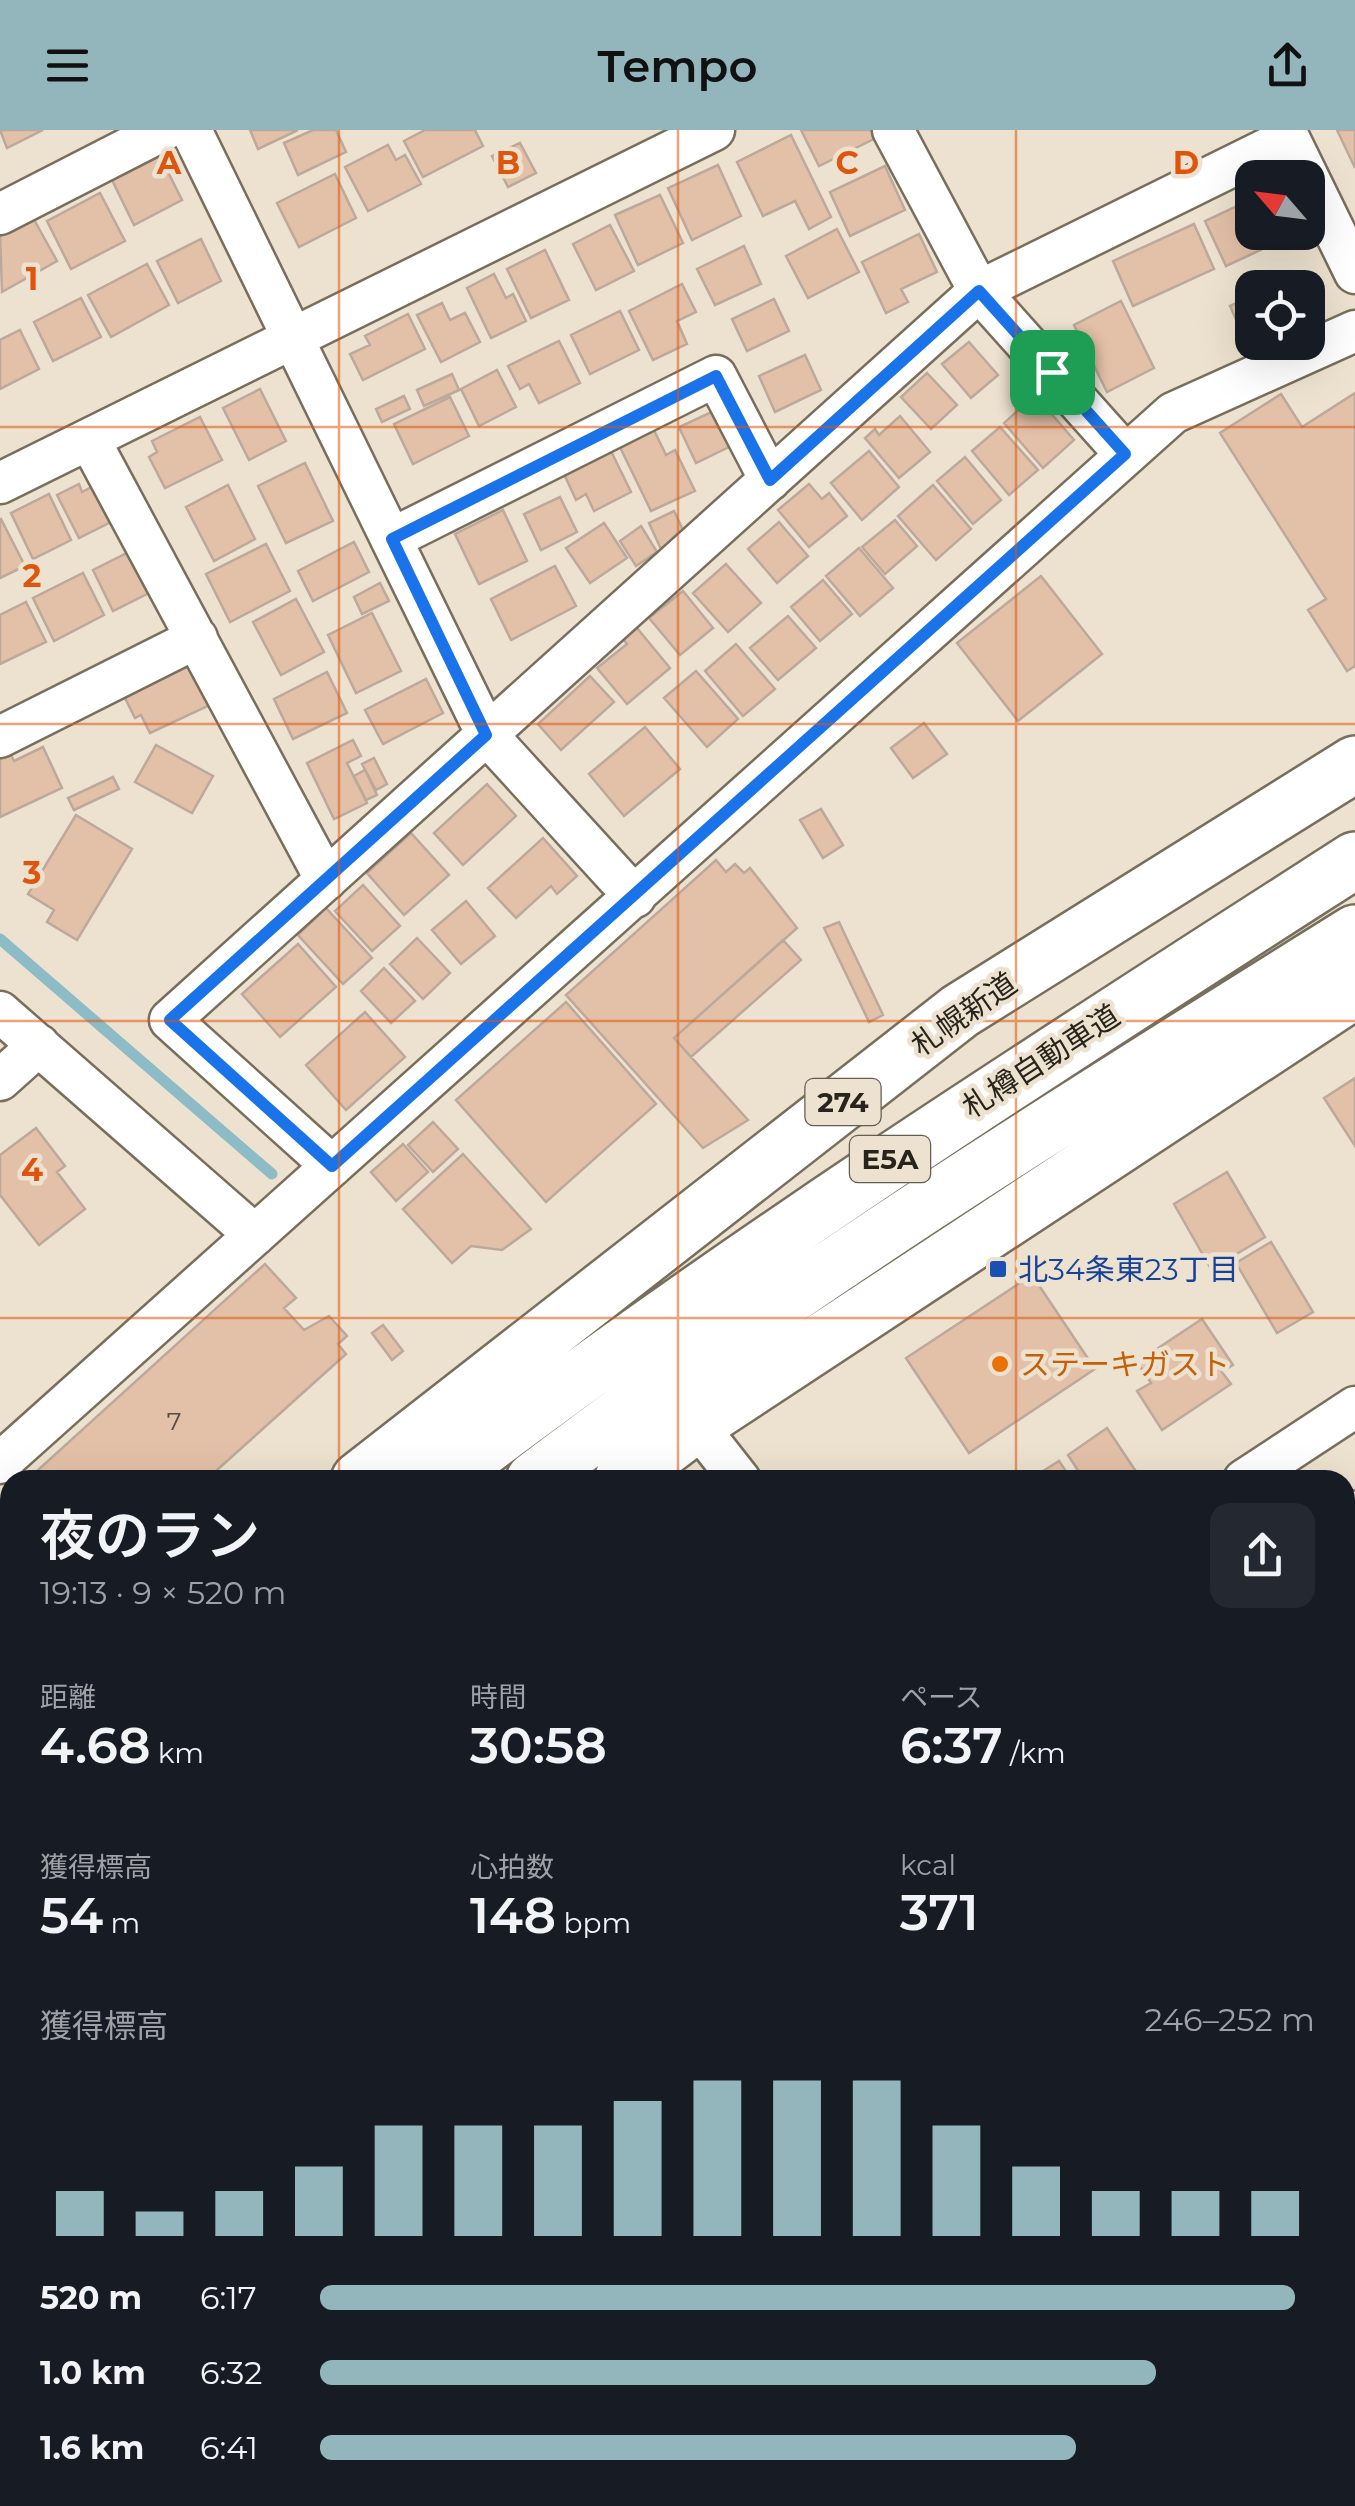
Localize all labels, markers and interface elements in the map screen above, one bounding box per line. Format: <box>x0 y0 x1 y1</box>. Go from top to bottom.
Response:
icon: menu <box>40 38 95 93</box>
text: Tempo <box>598 38 757 93</box>
icon: share <box>1260 38 1315 93</box>
text: A <box>156 143 182 182</box>
text: B <box>496 143 520 182</box>
text: C <box>835 143 859 182</box>
text: D <box>1173 143 1199 182</box>
north arrow <box>1235 160 1325 250</box>
map controls <box>1235 160 1325 360</box>
text: 1 <box>26 259 38 298</box>
button: locate <box>1235 270 1325 360</box>
pin <box>1010 330 1095 415</box>
icon: arrive <box>1025 345 1080 400</box>
text: 2 <box>23 556 41 595</box>
text: 3 <box>22 853 41 892</box>
street label: 札幌新道 <box>904 964 1024 1064</box>
street label: 札樽自動車道 <box>955 996 1127 1126</box>
road number: 274 <box>806 1079 880 1125</box>
road number: E5A <box>850 1136 930 1182</box>
text: 4 <box>21 1150 43 1189</box>
place label: 北34条東23丁目 <box>1018 1251 1239 1288</box>
marker: 北34条東23丁目 <box>987 1258 1009 1280</box>
place label: ステーキガスト <box>1020 1346 1230 1383</box>
marker: ステーキガスト <box>989 1353 1011 1375</box>
house number: 7 <box>167 1406 181 1436</box>
text: 夜のラン <box>40 1502 260 1569</box>
button: share <box>1210 1503 1315 1608</box>
text: 19:13 · 9 × 520 m <box>40 1573 287 1612</box>
text: 距離 <box>40 1680 96 1714</box>
text: 時間 <box>470 1680 526 1714</box>
text: ペース <box>900 1680 983 1714</box>
text: 4.68 <box>40 1715 150 1776</box>
text: 30:58 <box>470 1715 607 1776</box>
text: 6:37 <box>900 1715 1003 1776</box>
text: km <box>150 1736 204 1770</box>
text: /km <box>1003 1736 1066 1770</box>
text: kcal <box>900 1848 956 1882</box>
text: 獲得標高 <box>40 1850 152 1884</box>
text: 心拍数 <box>470 1850 554 1884</box>
text: 371 <box>900 1882 979 1943</box>
text: 54 <box>40 1885 103 1946</box>
text: 148 <box>470 1885 556 1946</box>
text: m <box>103 1906 140 1940</box>
text: bpm <box>556 1906 631 1940</box>
text: 246–252 m <box>1145 2000 1315 2039</box>
text: 獲得標高 <box>40 2006 168 2045</box>
text: 520 m <box>40 2278 142 2317</box>
text: 6:17 <box>200 2278 257 2317</box>
text: 1.0 km <box>40 2353 146 2392</box>
text: 6:32 <box>200 2353 262 2392</box>
text: 1.6 km <box>40 2428 144 2467</box>
text: 6:41 <box>200 2428 258 2467</box>

